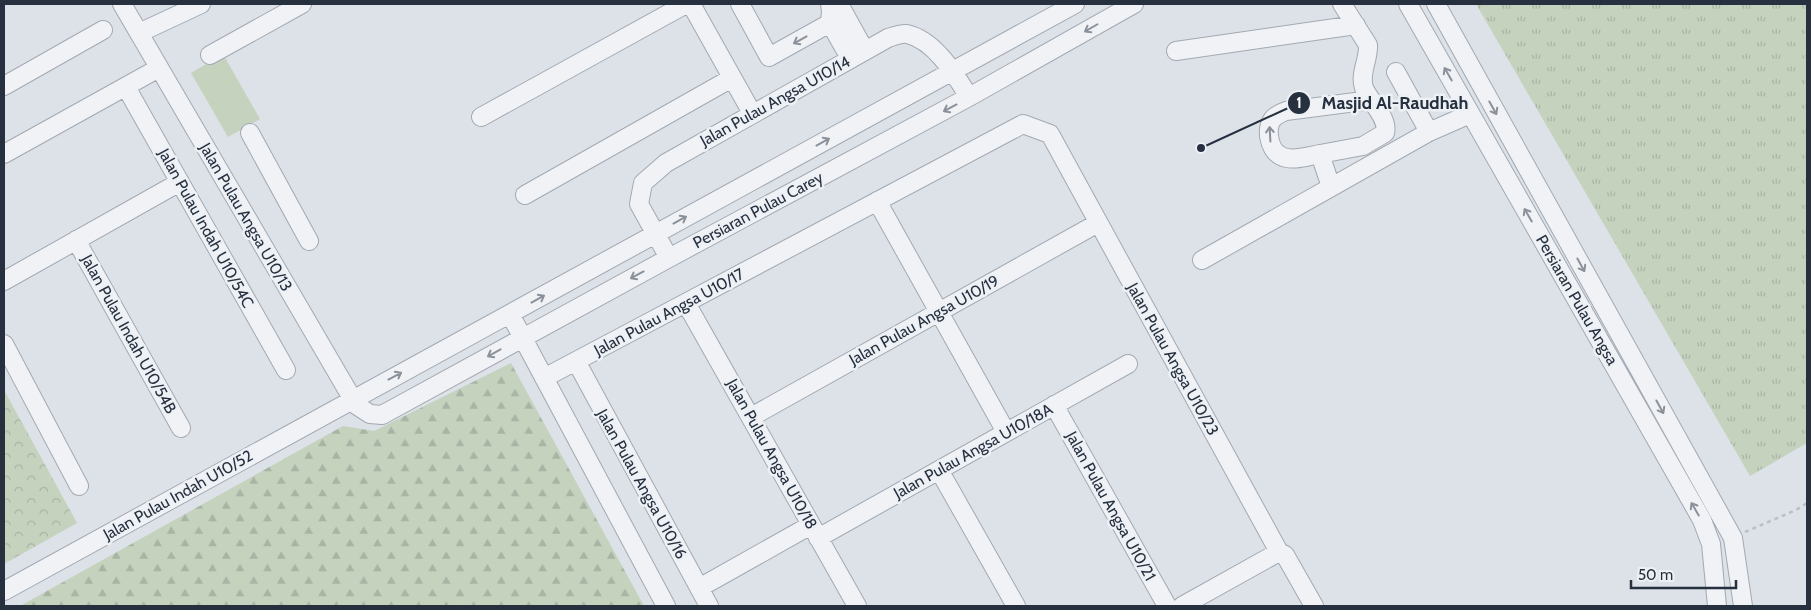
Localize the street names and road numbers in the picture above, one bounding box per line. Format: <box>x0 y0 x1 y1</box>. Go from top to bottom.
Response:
street label: Jalan Pulau Angsa U10/14 <box>696 52 853 151</box>
street label: Jalan Pulau Angsa U10/13 <box>195 139 296 294</box>
street label: Jalan Pulau Indah U10/54C <box>154 144 258 311</box>
street label: Persiaran Pulau Carey <box>690 168 826 252</box>
street label: Persiaran Pulau Angsa <box>1532 232 1622 369</box>
street label: Jalan Pulau Indah U10/54B <box>77 250 181 417</box>
street label: Jalan Pulau Angsa U10/17 <box>590 264 747 360</box>
street label: Jalan Pulau Angsa U10/19 <box>845 271 1002 370</box>
street label: Jalan Pulau Angsa U10/23 <box>1123 279 1223 438</box>
street label: Jalan Pulau Angsa U10/18 <box>722 375 821 533</box>
street label: Jalan Pulau Angsa U10/18A <box>889 399 1056 503</box>
street label: Jalan Pulau Angsa U10/16 <box>592 405 691 562</box>
street label: Jalan Pulau Angsa U10/21 <box>1062 427 1160 584</box>
street label: Jalan Pulau Indah U10/52 <box>99 446 256 545</box>

